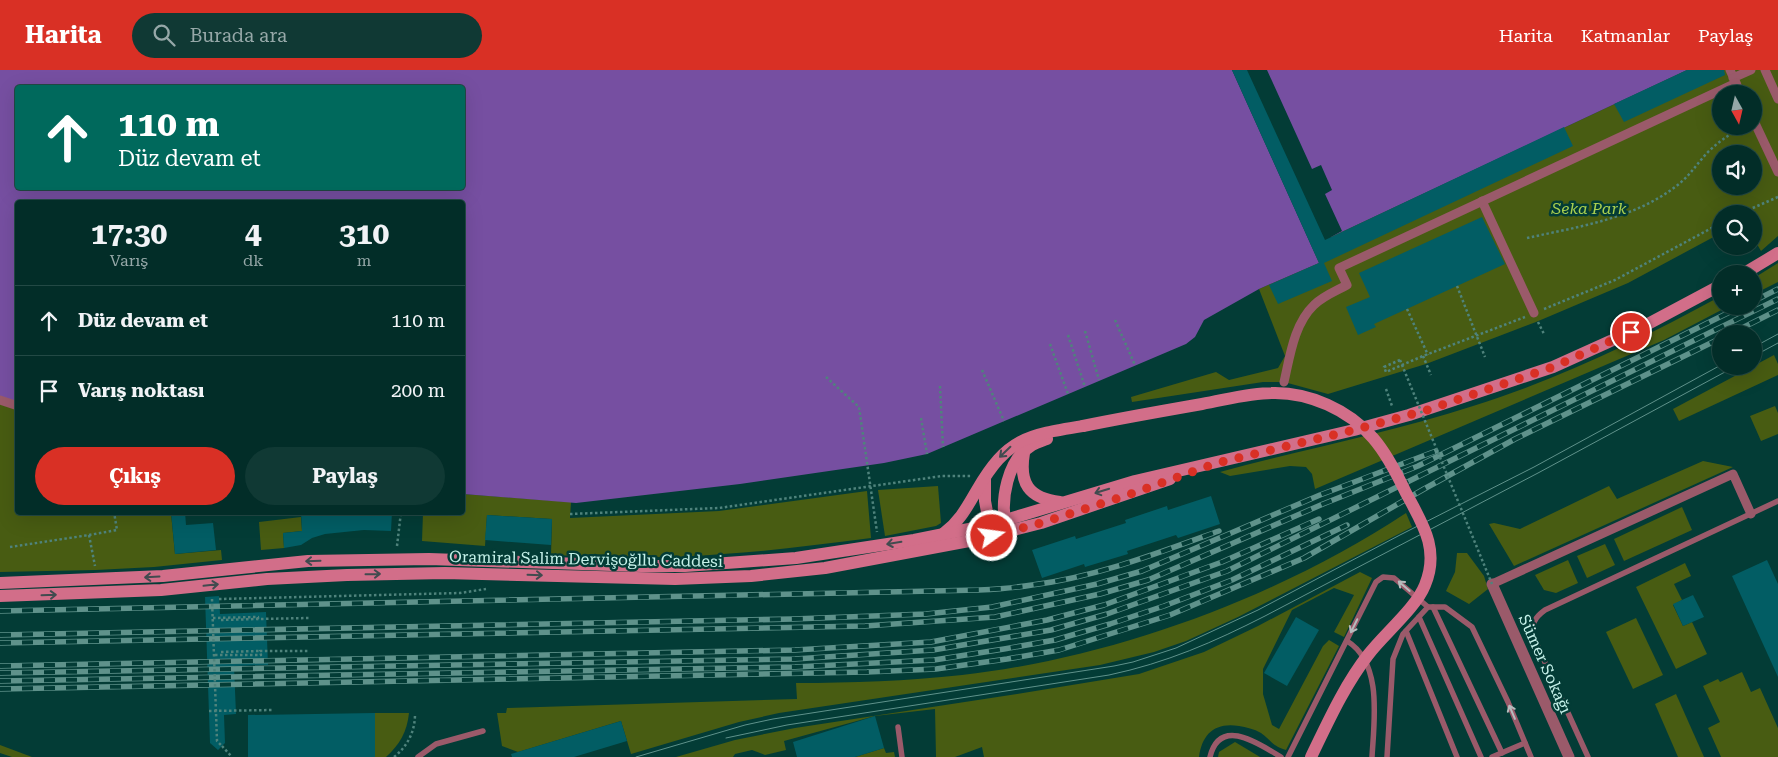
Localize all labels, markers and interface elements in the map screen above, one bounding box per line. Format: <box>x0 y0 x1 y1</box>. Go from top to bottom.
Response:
search box <box>132 13 482 58</box>
text: Harita <box>25 21 102 49</box>
icon: search <box>150 21 178 49</box>
text: Burada ara <box>190 24 287 47</box>
text: Harita <box>1499 25 1553 46</box>
text: Katmanlar <box>1581 25 1670 46</box>
text: Paylaş <box>1698 25 1753 46</box>
north arrow <box>1712 85 1762 135</box>
map controls <box>1712 85 1762 375</box>
text: 110 m <box>118 104 219 145</box>
icon: ahead <box>35 105 100 170</box>
button: sound <box>1712 145 1762 195</box>
text: Düz devam et <box>118 146 261 171</box>
park label: Seka Park <box>1550 199 1627 218</box>
button: search <box>1712 205 1762 255</box>
text: 17:30 <box>91 216 167 251</box>
text: 4 <box>245 216 261 251</box>
text: 310 <box>339 216 389 251</box>
text: Varış <box>110 251 148 270</box>
text: dk <box>243 251 263 270</box>
text: m <box>357 251 371 270</box>
button: + <box>1712 265 1762 315</box>
icon: ahead <box>35 307 63 335</box>
text: Düz devam et <box>78 309 208 332</box>
text: 110 m <box>391 309 445 332</box>
pin <box>1610 311 1652 353</box>
icon: arrive <box>1617 318 1645 346</box>
button: − <box>1712 325 1762 375</box>
icon: arrive <box>35 377 63 405</box>
text: Varış noktası <box>78 379 204 402</box>
text: 200 m <box>391 379 445 402</box>
one-way arrow <box>999 446 1012 458</box>
button: Çıkış <box>35 447 235 505</box>
button: Paylaş <box>245 447 445 505</box>
one-way arrow <box>1094 486 1110 496</box>
position arrow <box>965 509 1017 561</box>
one-way arrow <box>887 539 903 549</box>
street label: Oramiral Salim Dervişoğllu Caddesi <box>449 547 723 571</box>
one-way arrow <box>306 557 322 566</box>
one-way arrow <box>364 569 381 579</box>
one-way arrow <box>527 571 543 580</box>
one-way arrow <box>144 572 160 582</box>
one-way arrow <box>202 580 218 590</box>
one-way arrow <box>1397 580 1410 592</box>
one-way arrow <box>40 590 56 600</box>
street label: Sümer Sokağı <box>1515 612 1575 716</box>
one-way arrow <box>1349 618 1359 633</box>
one-way arrow <box>1507 705 1517 720</box>

